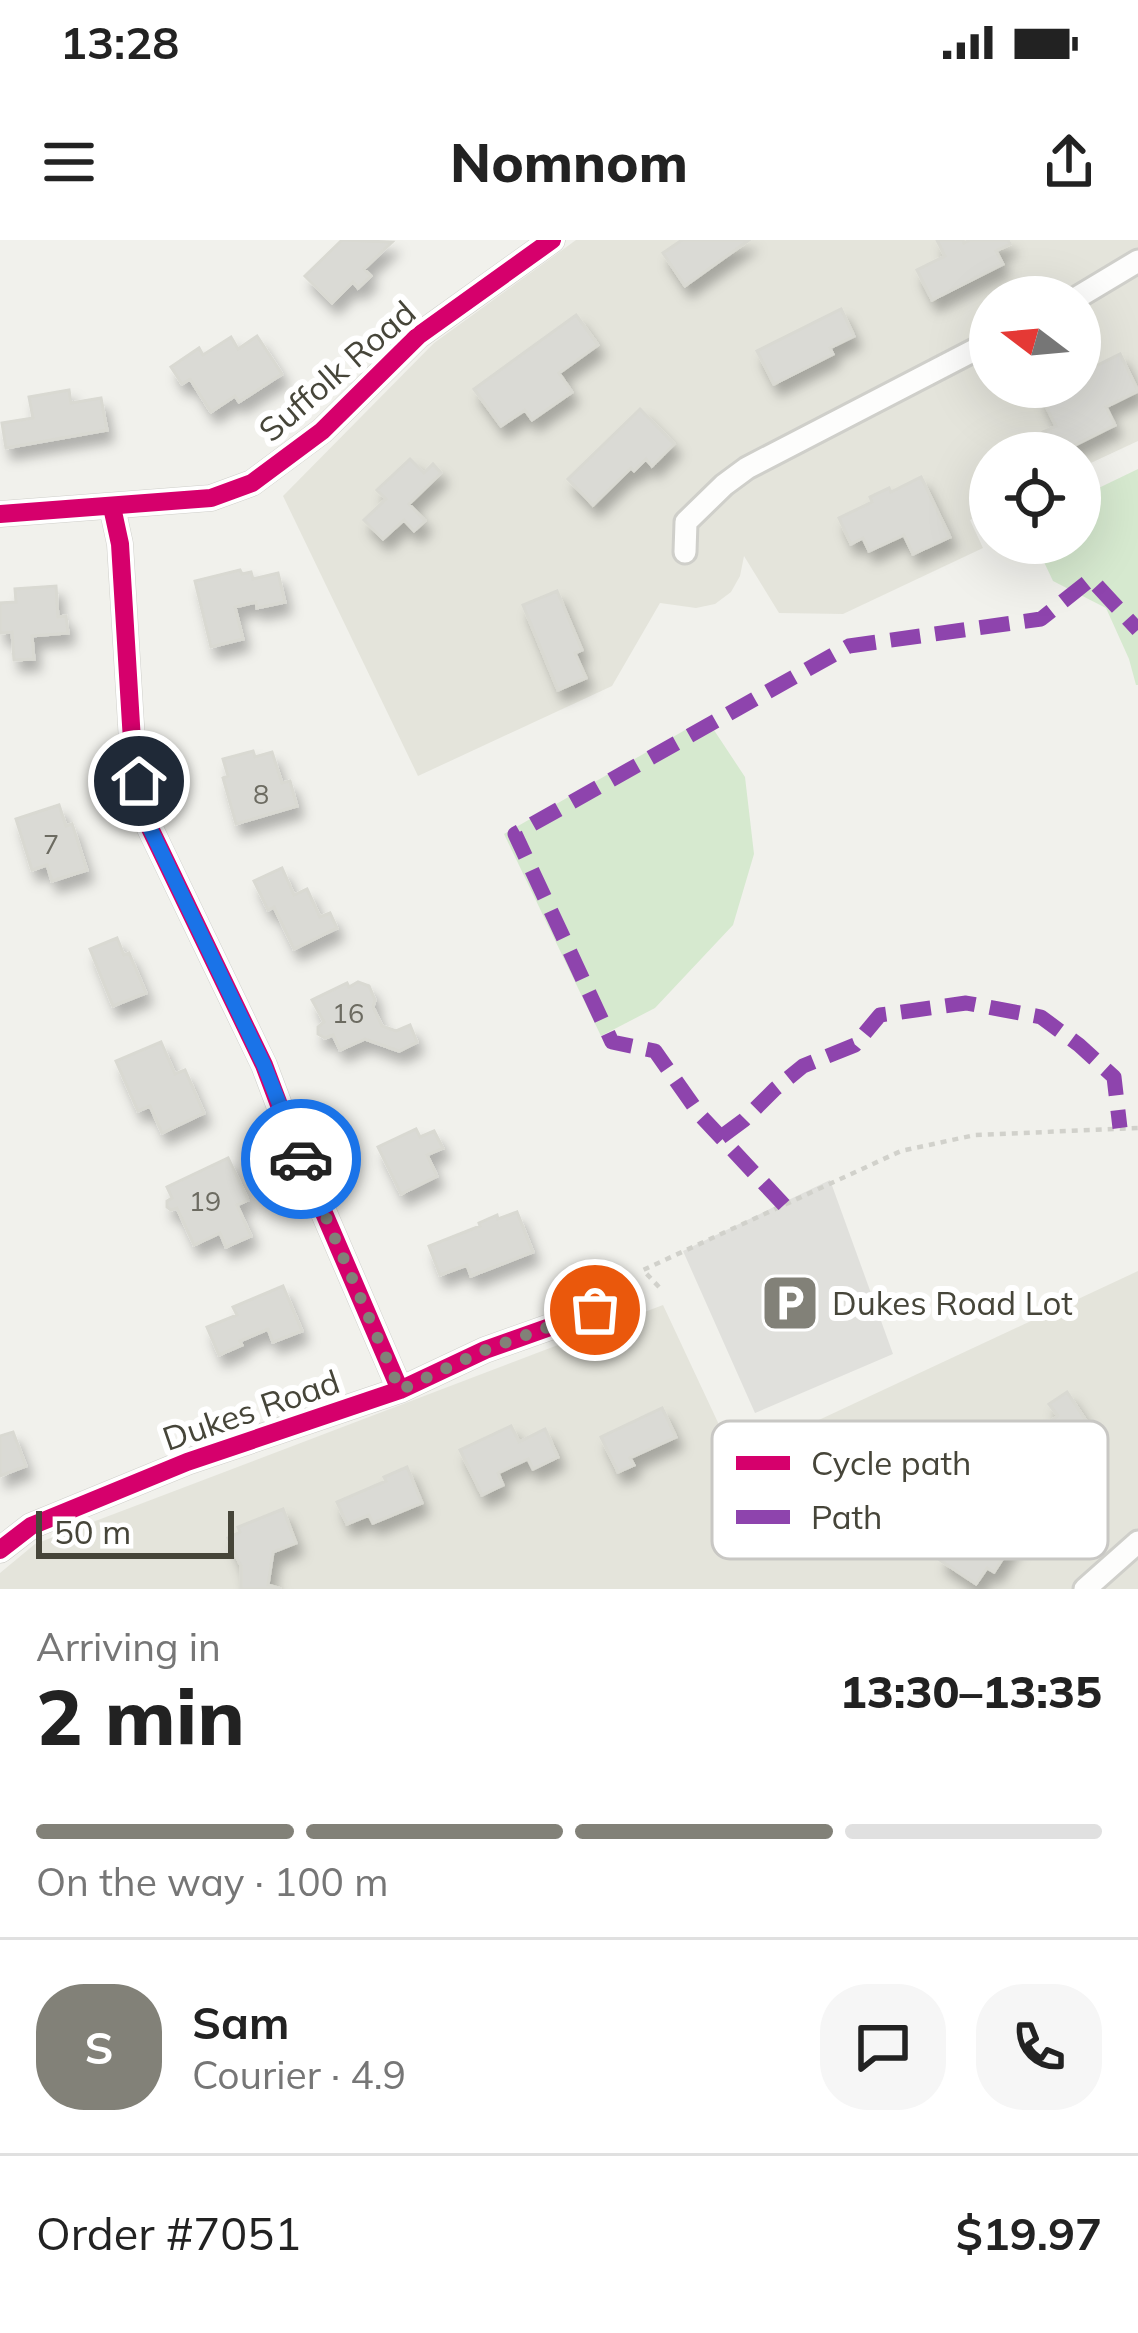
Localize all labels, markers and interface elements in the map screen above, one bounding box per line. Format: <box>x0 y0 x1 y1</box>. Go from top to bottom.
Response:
text: 13:28 <box>60 14 179 70</box>
text: Nomnom <box>450 128 688 196</box>
icon: menu <box>36 129 102 195</box>
icon: share <box>1036 129 1102 195</box>
north arrow <box>969 276 1101 408</box>
map controls <box>969 276 1101 564</box>
street label: Suffolk Road <box>250 291 423 450</box>
button: locate <box>969 432 1101 564</box>
pin <box>88 730 190 832</box>
icon: home <box>106 748 172 814</box>
house number: 8 <box>253 777 269 811</box>
house number: 7 <box>43 827 59 861</box>
house number: 16 <box>332 996 364 1030</box>
courier <box>241 1099 361 1219</box>
icon: car <box>268 1126 334 1192</box>
house number: 19 <box>189 1184 221 1218</box>
pin <box>544 1259 646 1361</box>
parking icon: Dukes Road Lot <box>759 1272 821 1334</box>
icon: bag <box>562 1277 628 1343</box>
place label: Dukes Road Lot <box>832 1282 1073 1323</box>
street label: Dukes Road <box>157 1360 345 1459</box>
legend <box>712 1421 1108 1559</box>
text: Cycle path <box>811 1442 971 1483</box>
text: Path <box>811 1496 882 1537</box>
scale bar <box>36 1505 234 1558</box>
text: 50 m <box>54 1511 131 1552</box>
text: Arriving in <box>36 1622 221 1671</box>
text: 13:30–13:35 <box>840 1663 1102 1719</box>
text: 2 min <box>36 1667 245 1765</box>
text: On the way · 100 m <box>36 1857 388 1906</box>
button: chat <box>820 1984 946 2110</box>
button: phone <box>976 1984 1102 2110</box>
text: Sam <box>192 1994 289 2050</box>
text: S <box>84 2019 114 2075</box>
text: Courier · 4.9 <box>192 2050 406 2099</box>
text: Order #7051 <box>36 2205 301 2261</box>
text: $19.97 <box>956 2205 1102 2261</box>

